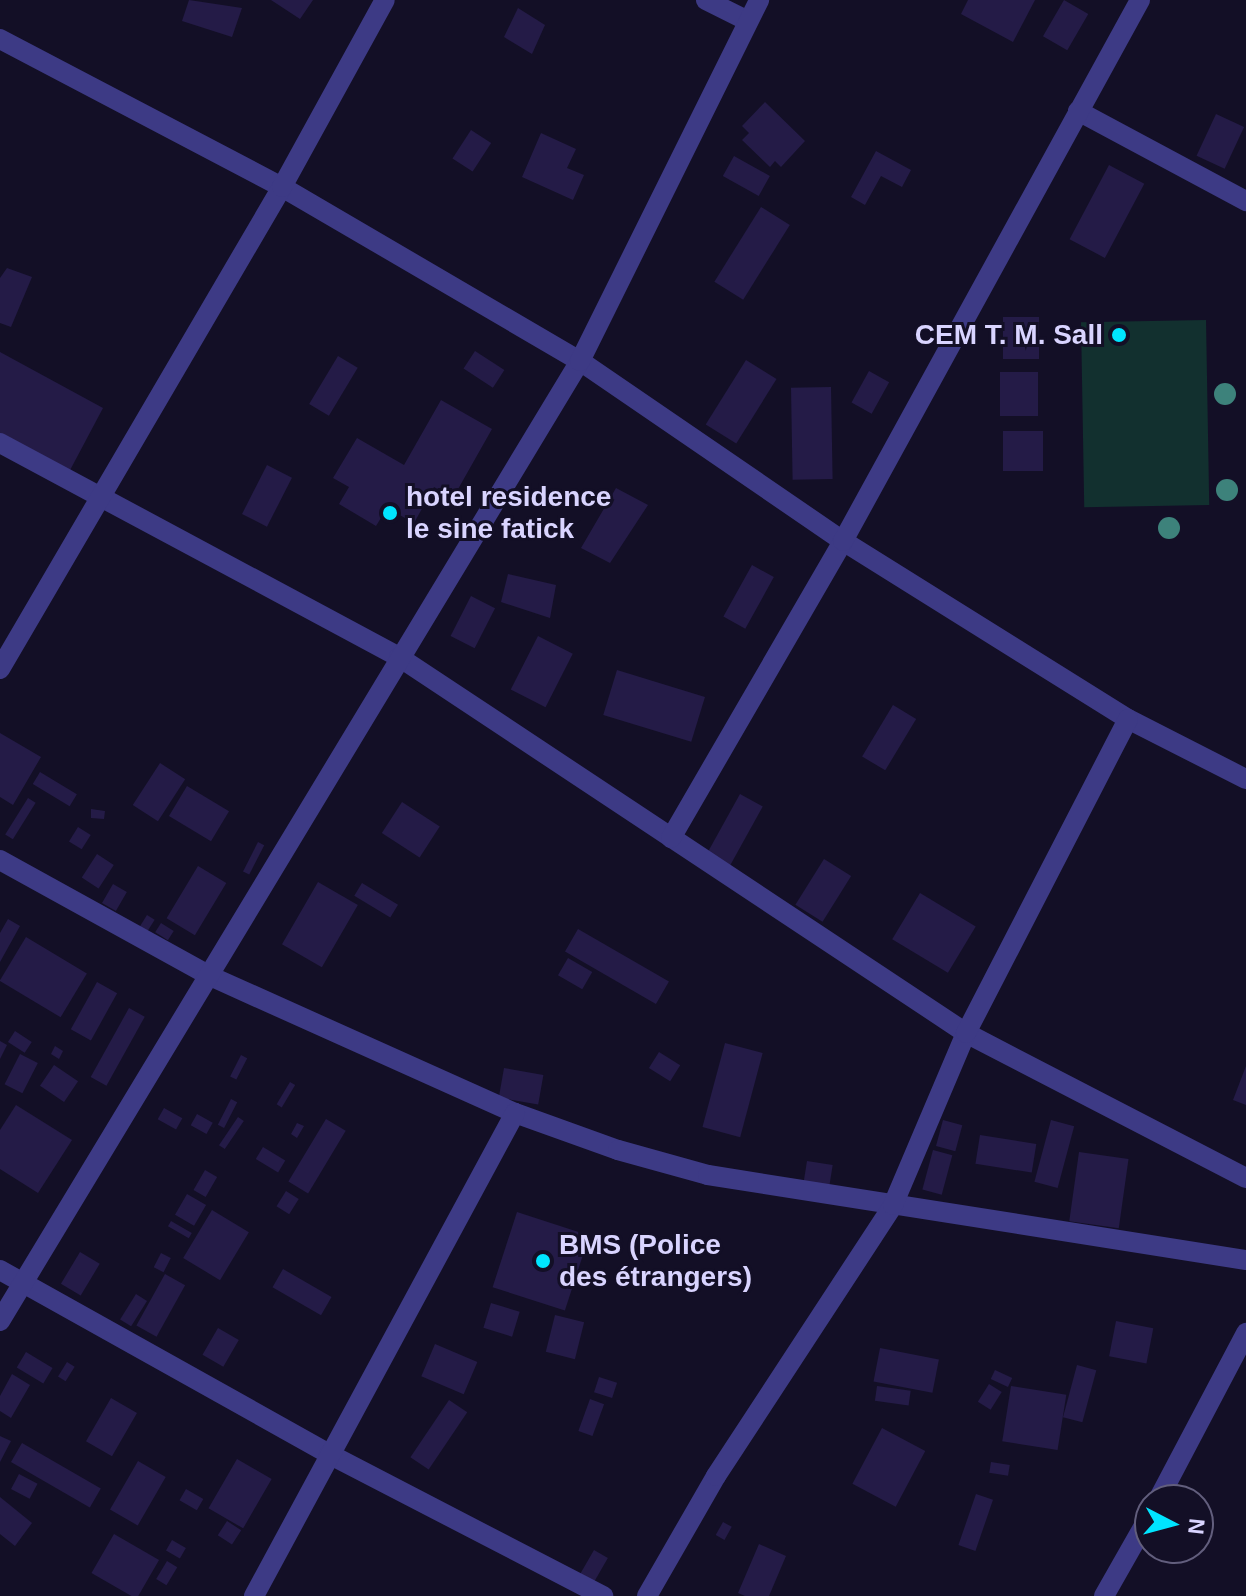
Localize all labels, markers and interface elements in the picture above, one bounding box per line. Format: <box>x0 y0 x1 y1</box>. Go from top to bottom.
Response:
place label: CEM T. M. Sall <box>915 318 1103 352</box>
marker: CEM T. M. Sall <box>1110 326 1128 344</box>
place label: hotel residence le sine fatick <box>406 480 611 546</box>
marker: hotel residence le sine fatick <box>381 504 399 522</box>
place label: BMS (Police des étrangers) <box>559 1228 752 1294</box>
marker: BMS (Police des étrangers) <box>534 1252 552 1270</box>
north arrow <box>1134 1484 1214 1564</box>
text: N <box>1183 1517 1210 1536</box>

